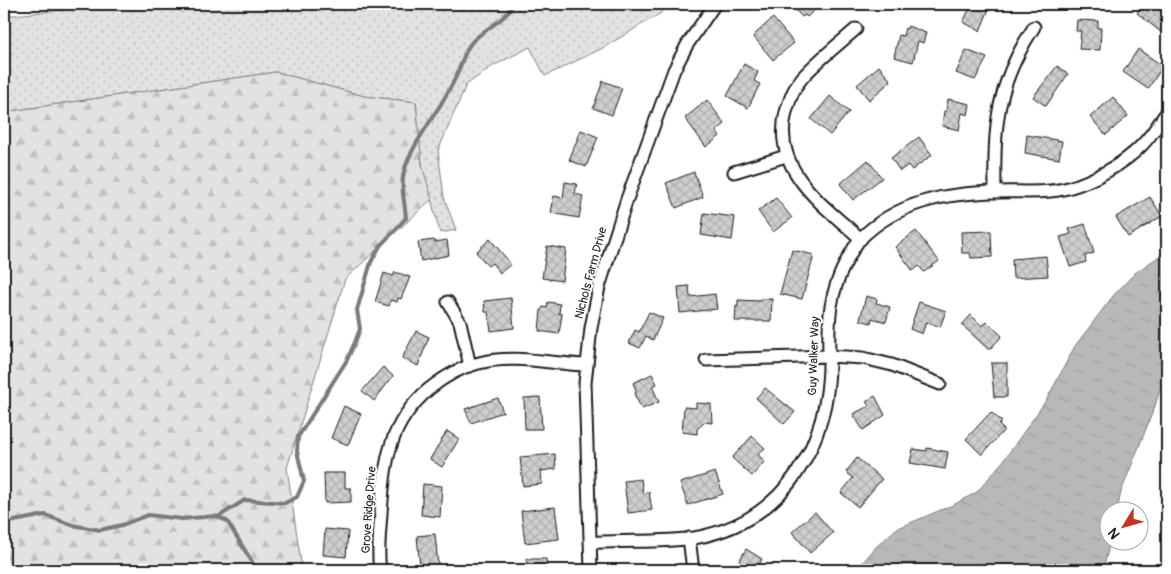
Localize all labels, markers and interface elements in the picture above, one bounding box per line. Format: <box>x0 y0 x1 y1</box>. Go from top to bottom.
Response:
street label: Nichols Farm Drive <box>572 225 610 321</box>
street label: Guy Walker Way <box>805 316 823 396</box>
street label: Grove Ridge Drive <box>358 466 380 554</box>
north arrow <box>1098 502 1148 552</box>
text: N <box>1104 525 1124 542</box>

